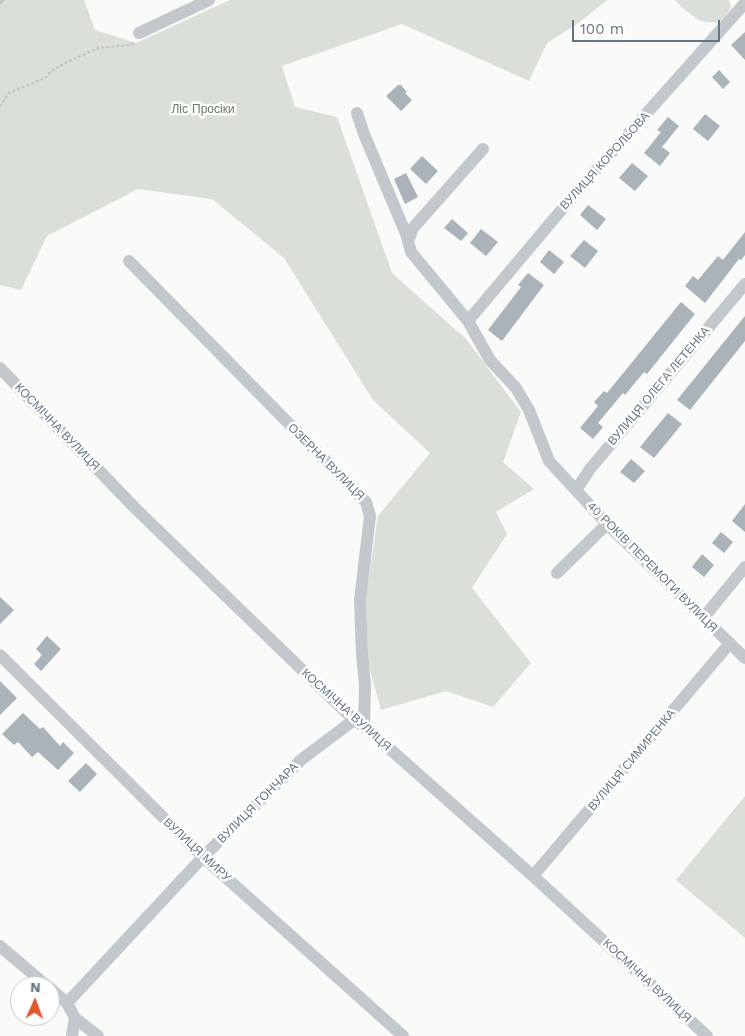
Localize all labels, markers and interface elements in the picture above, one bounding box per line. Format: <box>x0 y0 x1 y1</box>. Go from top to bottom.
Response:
scale bar <box>575 10 722 42</box>
text: 100 m <box>580 20 624 38</box>
park label: Ліс Просіки <box>171 102 235 116</box>
street label: ВУЛИЦЯ КОРОЛЬОВА <box>557 109 653 213</box>
street label: ВУЛИЦЯ ОЛЕГА ЛЕТЕНКА <box>605 324 713 448</box>
street label: КОСМІЧНА ВУЛИЦЯ <box>12 380 102 474</box>
street label: ОЗЕРНА ВУЛИЦЯ <box>285 421 367 503</box>
street label: 40 РОКІВ ПЕРЕМОГИ ВУЛИЦЯ <box>584 499 720 635</box>
street label: КОСМІЧНА ВУЛИЦЯ <box>298 666 394 754</box>
street label: ВУЛИЦЯ СИМИРЕНКА <box>585 706 679 814</box>
street label: ВУЛИЦЯ ГОНЧАРА <box>215 760 301 846</box>
street label: ВУЛИЦЯ МИРУ <box>160 815 234 885</box>
street label: КОСМІЧНА ВУЛИЦЯ <box>600 936 694 1026</box>
north arrow <box>10 976 60 1026</box>
text: N <box>30 979 41 995</box>

